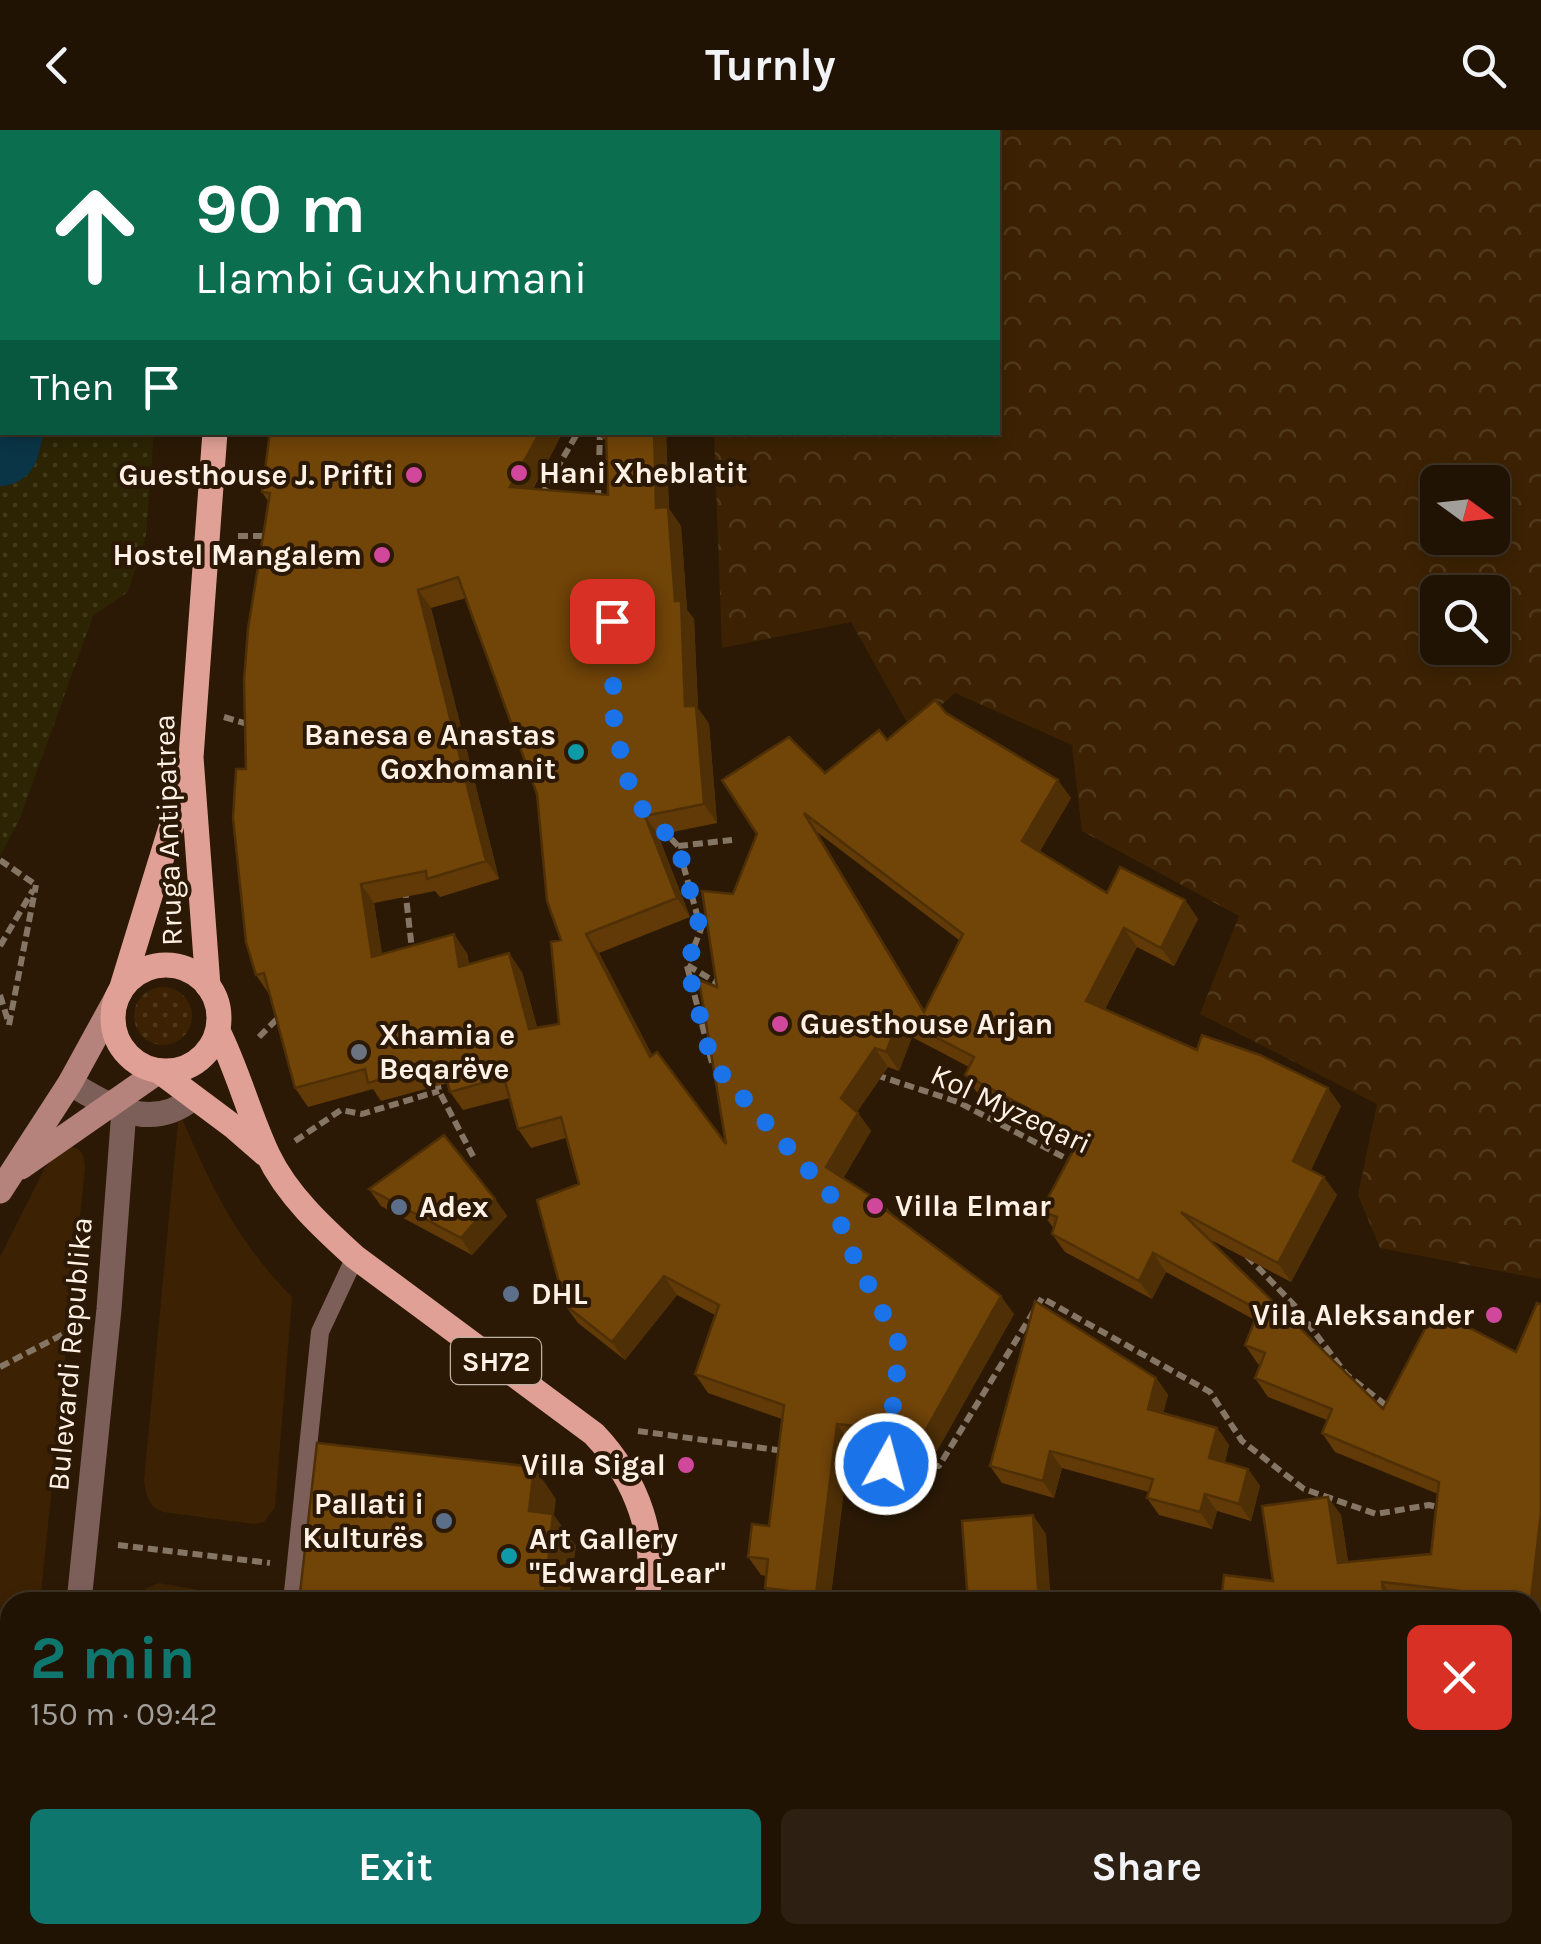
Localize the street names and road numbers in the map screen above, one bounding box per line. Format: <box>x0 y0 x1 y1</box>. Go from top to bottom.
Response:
street label: Rruga Antipatrea <box>146 714 190 946</box>
street label: Kol Myzeqari <box>925 1056 1097 1162</box>
street label: Bulevardi Republika <box>40 1215 100 1493</box>
road number: SH72 <box>451 1338 541 1384</box>

